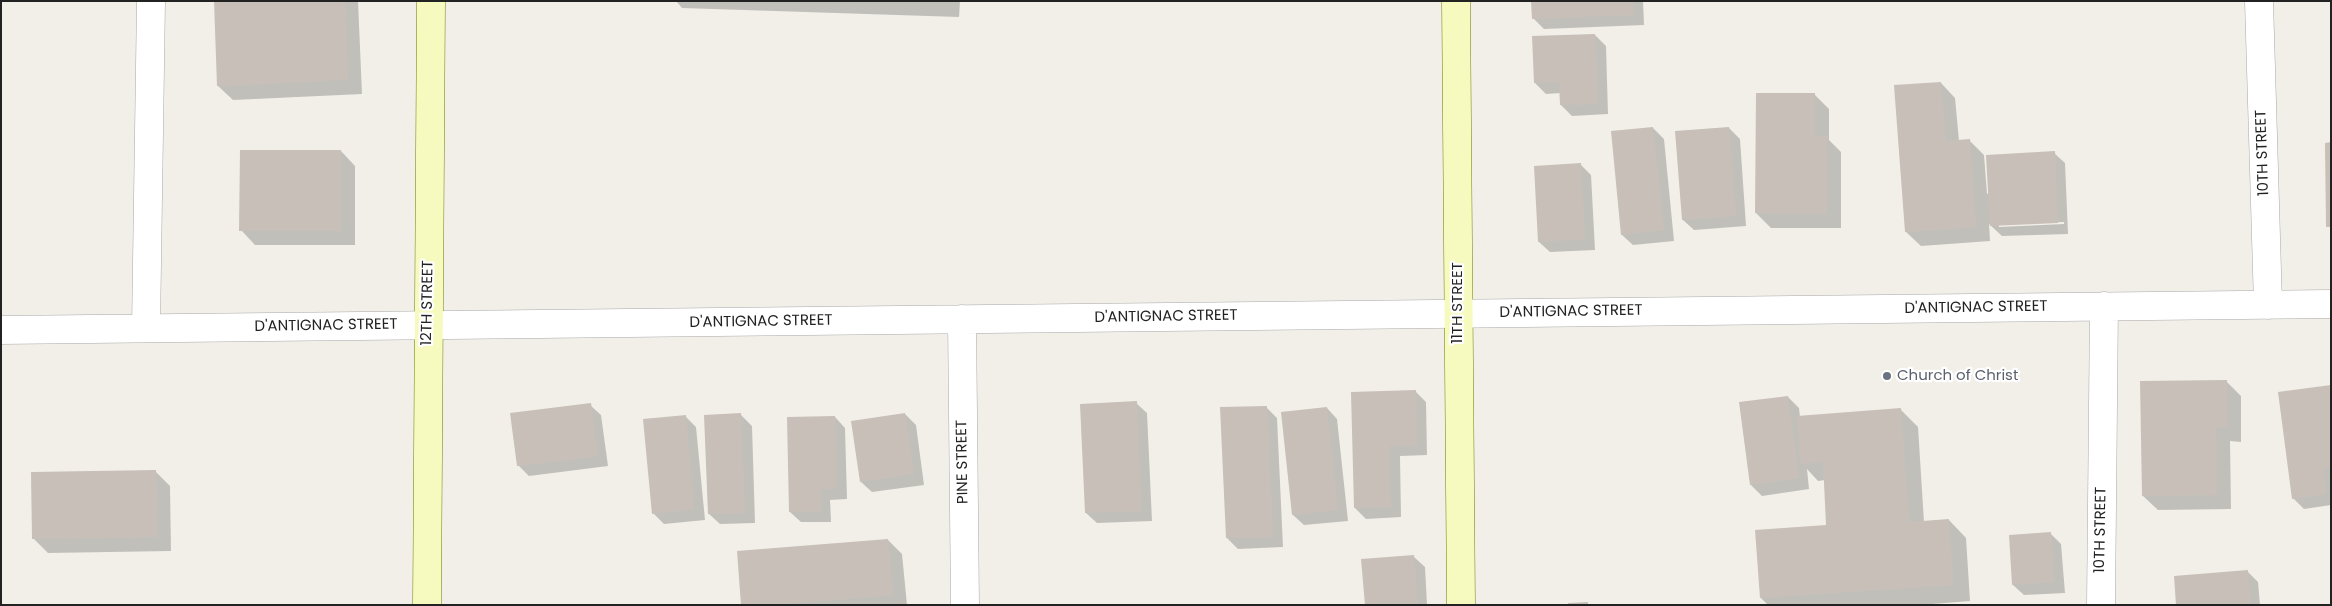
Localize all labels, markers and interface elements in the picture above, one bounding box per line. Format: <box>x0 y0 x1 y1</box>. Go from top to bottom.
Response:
street label: 10TH STREET <box>2253 110 2273 196</box>
street label: 12TH STREET <box>418 260 438 346</box>
street label: 11TH STREET <box>1449 262 1467 344</box>
street label: D'ANTIGNAC STREET <box>1904 298 2048 318</box>
street label: D'ANTIGNAC STREET <box>1499 302 1643 322</box>
street label: D'ANTIGNAC STREET <box>1094 307 1238 327</box>
street label: D'ANTIGNAC STREET <box>689 312 833 332</box>
street label: D'ANTIGNAC STREET <box>254 316 398 336</box>
place label: Church of Christ <box>1897 367 2018 385</box>
marker: Church of Christ <box>1881 370 1893 382</box>
street label: PINE STREET <box>953 420 973 504</box>
street label: 10TH STREET <box>2091 487 2111 573</box>

